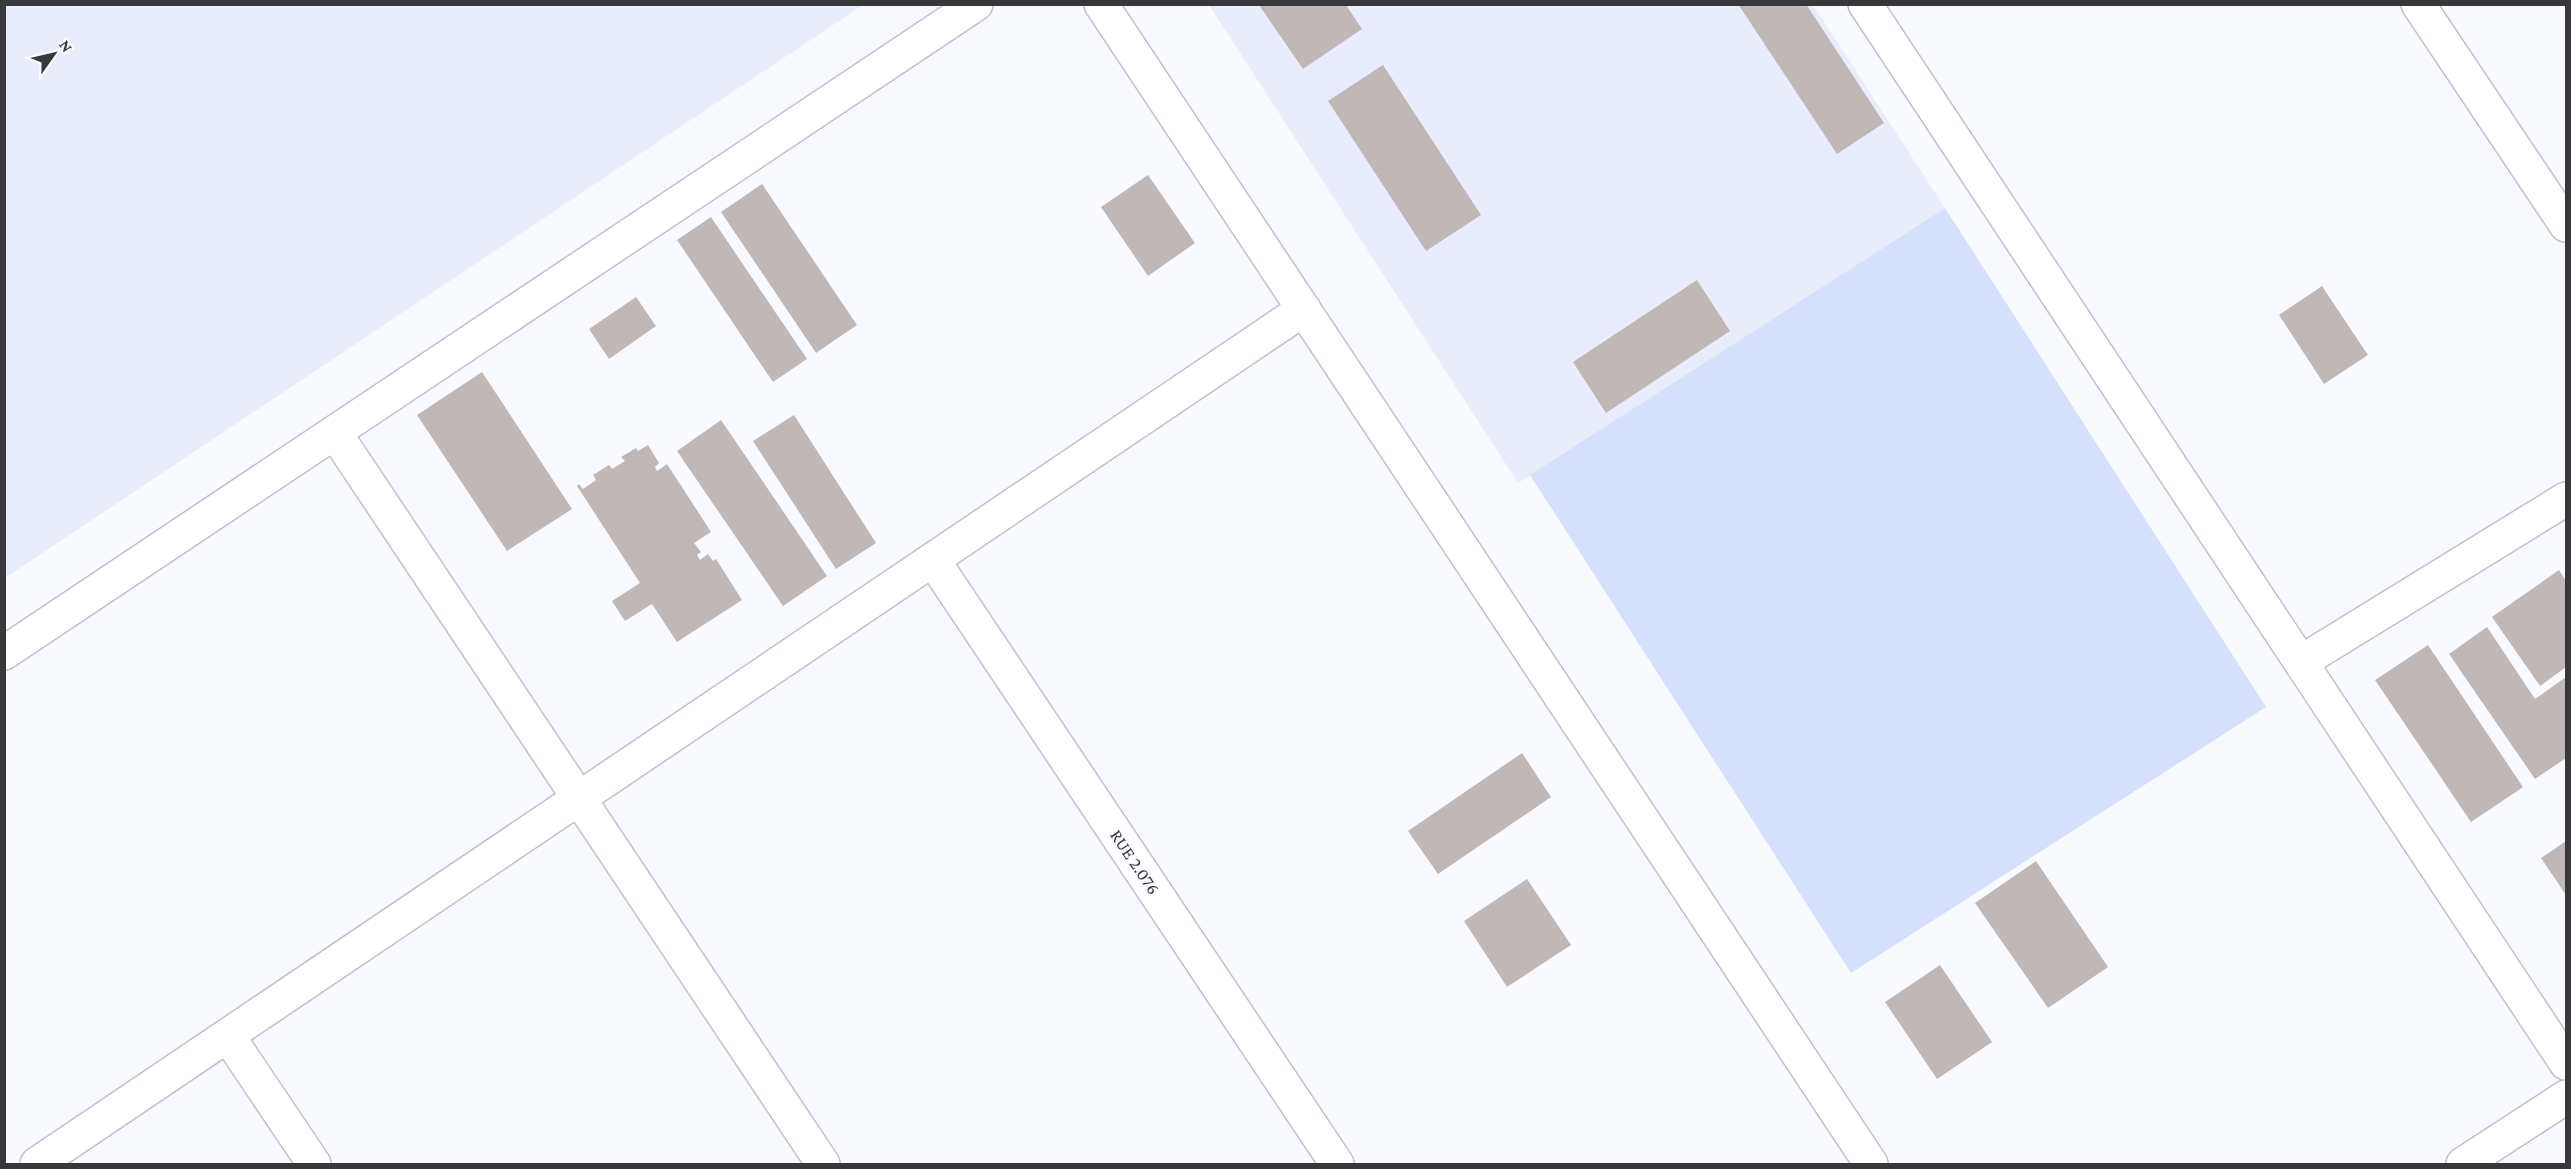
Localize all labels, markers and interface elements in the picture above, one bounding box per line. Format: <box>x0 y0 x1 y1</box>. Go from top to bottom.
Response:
north arrow <box>24 24 84 84</box>
text: N <box>56 37 76 55</box>
street label: RUE 2.076 <box>1106 826 1164 898</box>

